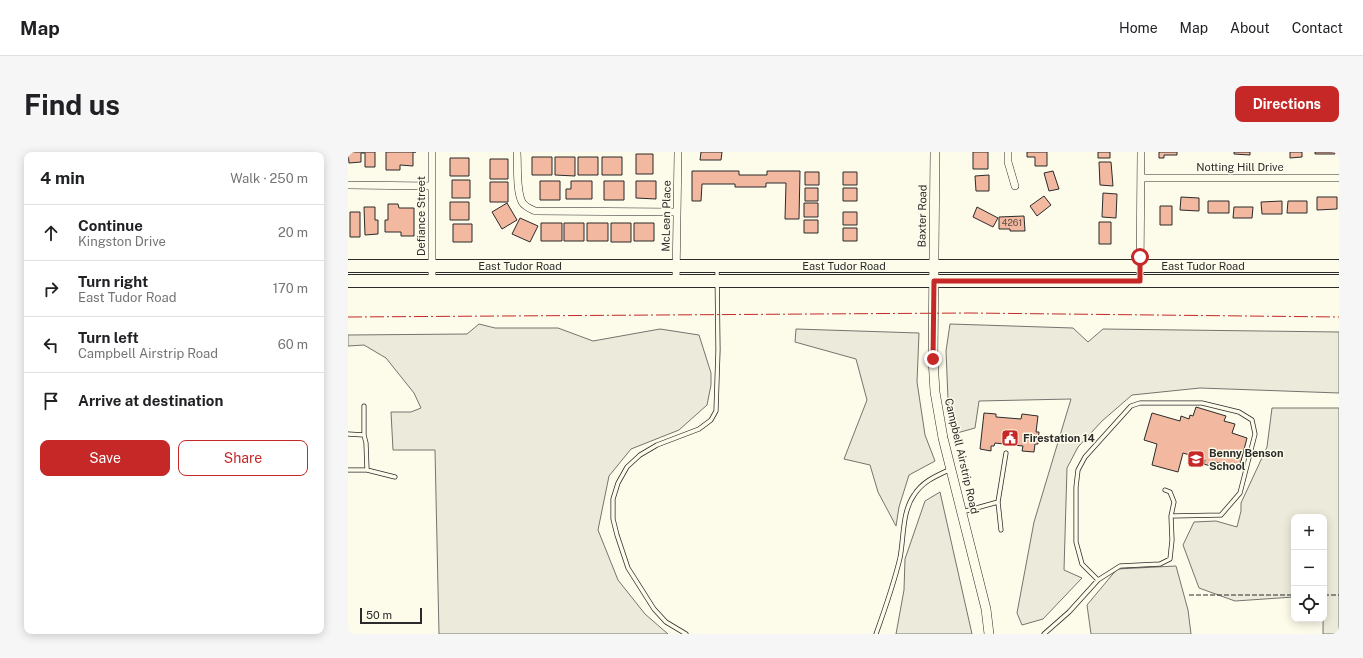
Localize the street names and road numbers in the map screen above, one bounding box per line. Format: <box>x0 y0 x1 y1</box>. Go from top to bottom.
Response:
street label: Notting Hill Drive <box>1196 161 1284 173</box>
street label: Defiance Street <box>415 176 427 256</box>
street label: McLean Place <box>659 180 673 252</box>
street label: Baxter Road <box>915 185 929 247</box>
street label: East Tudor Road <box>478 260 562 272</box>
street label: East Tudor Road <box>802 260 886 272</box>
street label: East Tudor Road <box>1161 260 1245 272</box>
street label: Campbell Airstrip Road <box>943 397 981 515</box>

